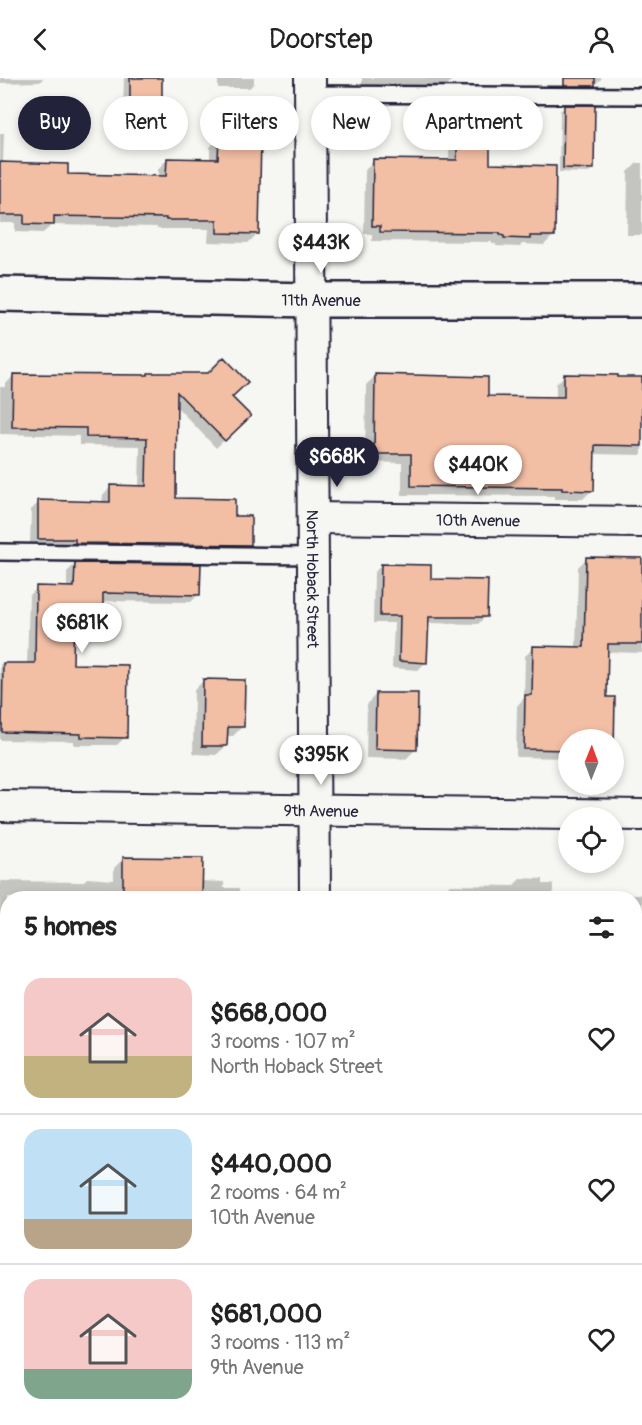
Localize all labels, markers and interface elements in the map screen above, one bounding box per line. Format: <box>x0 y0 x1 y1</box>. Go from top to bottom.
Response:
icon: back <box>24 23 57 56</box>
text: Doorstep <box>269 23 373 56</box>
icon: person <box>585 23 618 56</box>
chip: Buy <box>18 96 91 150</box>
chip: Rent <box>103 96 188 150</box>
chip: Filters <box>200 96 299 150</box>
chip: New <box>311 96 391 150</box>
chip: Apartment <box>403 96 543 150</box>
pin: $443K <box>279 223 363 274</box>
text: $443K <box>292 230 350 255</box>
street label: 11th Avenue <box>281 290 361 311</box>
pin: $668K <box>295 437 379 488</box>
text: $668K <box>309 444 365 469</box>
pin: $440K <box>436 445 520 496</box>
text: $440K <box>448 452 508 477</box>
street label: North Hoback Street <box>302 510 322 649</box>
street label: 10th Avenue <box>436 510 520 532</box>
pin: $681K <box>40 603 124 654</box>
text: $681K <box>56 610 108 635</box>
north arrow <box>558 729 624 795</box>
map controls <box>558 729 624 873</box>
pin: $395K <box>279 735 363 786</box>
text: $395K <box>293 742 349 767</box>
street label: 9th Avenue <box>283 801 359 822</box>
button: locate <box>558 807 624 873</box>
text: 5 homes <box>24 911 117 943</box>
icon: filters <box>585 911 618 944</box>
text: $668,000 <box>210 997 327 1029</box>
icon: home <box>72 1002 144 1074</box>
icon: heart <box>585 1022 618 1055</box>
text: 3 rooms · 107 m² <box>210 1029 356 1054</box>
text: North Hoback Street <box>210 1054 383 1079</box>
text: $440,000 <box>210 1148 332 1180</box>
icon: home <box>72 1153 144 1225</box>
icon: heart <box>585 1173 618 1206</box>
text: 2 rooms · 64 m² <box>210 1180 347 1205</box>
text: 10th Avenue <box>210 1205 315 1230</box>
text: $681,000 <box>210 1298 322 1330</box>
icon: home <box>72 1303 144 1375</box>
icon: heart <box>585 1323 618 1356</box>
text: 3 rooms · 113 m² <box>210 1330 350 1355</box>
text: 9th Avenue <box>210 1355 304 1380</box>

